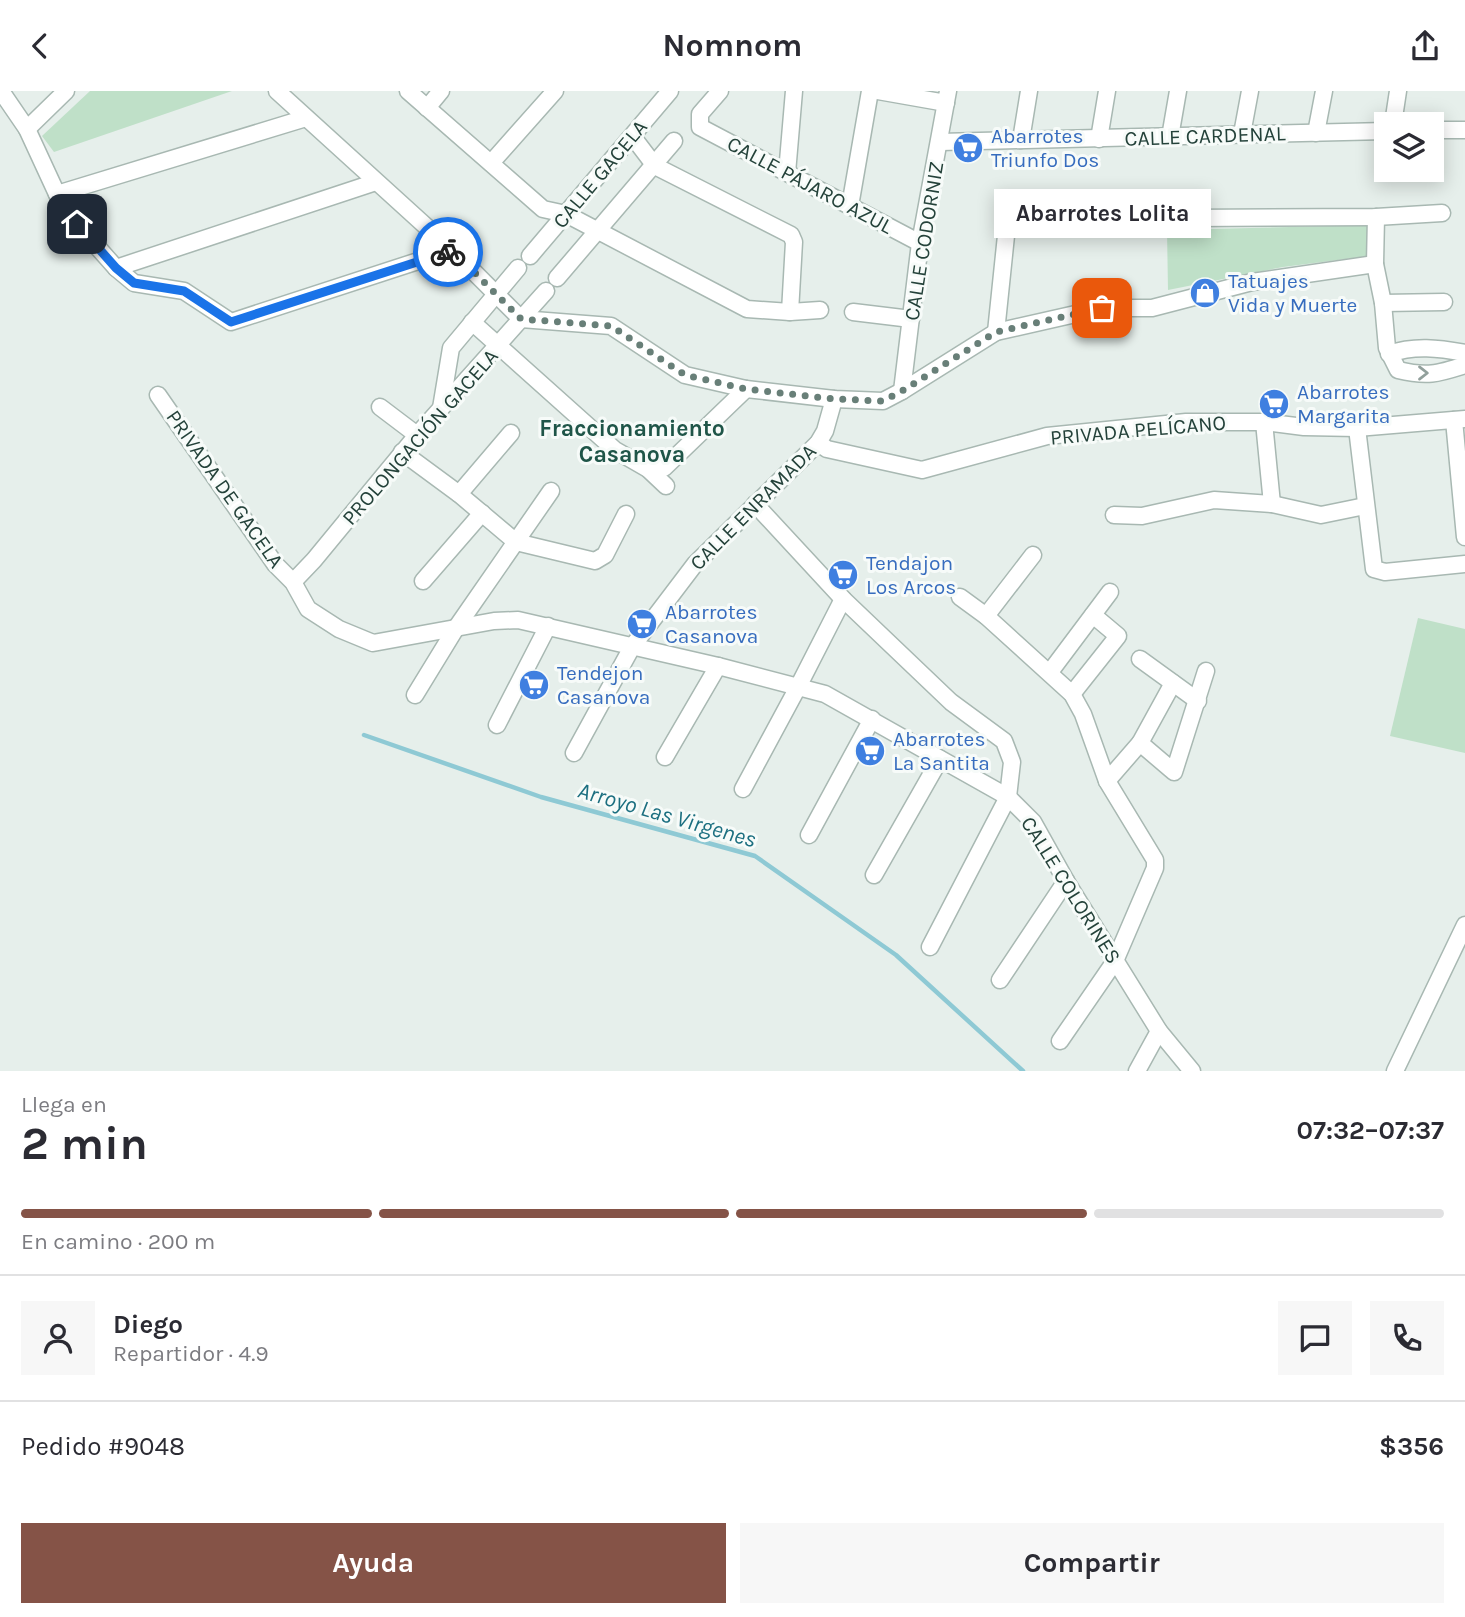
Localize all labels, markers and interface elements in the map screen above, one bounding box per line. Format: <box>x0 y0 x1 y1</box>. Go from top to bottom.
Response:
icon: back <box>21 27 59 65</box>
text: Nomnom <box>663 27 802 64</box>
icon: share <box>1406 27 1444 65</box>
map controls <box>1374 112 1444 182</box>
button: layers <box>1374 112 1444 182</box>
street label: CALLE GACELA <box>548 115 652 233</box>
street label: CALLE CARDENAL <box>1124 121 1286 151</box>
place label: Abarrotes Triunfo Dos <box>991 124 1099 172</box>
street label: CALLE PÁJARO AZUL <box>723 131 897 239</box>
supermarket icon: Abarrotes Triunfo Dos <box>951 131 985 165</box>
street label: CALLE CODORNIZ <box>900 160 948 322</box>
callout: Abarrotes Lolita <box>993 189 1210 238</box>
pin <box>47 194 107 254</box>
text: Abarrotes Lolita <box>1016 200 1189 227</box>
icon: home <box>58 205 96 243</box>
courier <box>413 217 483 287</box>
icon: bike <box>429 233 467 271</box>
place label: Tatuajes Vida y Muerte <box>1228 269 1357 317</box>
shop icon: Tatuajes Vida y Muerte <box>1188 276 1222 310</box>
pin <box>1072 278 1132 338</box>
icon: bag <box>1083 289 1121 327</box>
street label: PROLONGACIÓN GACELA <box>337 344 503 530</box>
one-way arrow <box>1418 365 1429 381</box>
place label: Abarrotes Margarita <box>1297 380 1390 428</box>
supermarket icon: Abarrotes Margarita <box>1257 387 1291 421</box>
street label: PRIVADA DE GACELA <box>161 405 289 573</box>
street label: PRIVADA PELÍCANO <box>1049 410 1227 450</box>
district label: Fraccionamiento Casanova <box>539 415 725 468</box>
street label: CALLE ENRAMADA <box>685 439 821 575</box>
place label: Tendajon Los Arcos <box>866 551 956 599</box>
supermarket icon: Tendajon Los Arcos <box>826 558 860 592</box>
place label: Abarrotes Casanova <box>665 600 758 648</box>
supermarket icon: Abarrotes Casanova <box>625 607 659 641</box>
place label: Tendejon Casanova <box>557 661 650 709</box>
supermarket icon: Tendejon Casanova <box>517 668 551 702</box>
place label: Abarrotes La Santita <box>893 727 990 775</box>
supermarket icon: Abarrotes La Santita <box>853 734 887 768</box>
water label: Arroyo Las Virgenes <box>575 777 759 853</box>
street label: CALLE COLORINES <box>1016 812 1126 968</box>
text: Llega en <box>21 1091 107 1118</box>
text: 07:32–07:37 <box>1297 1115 1444 1146</box>
text: 2 min <box>21 1117 148 1171</box>
text: En camino · 200 m <box>21 1228 215 1255</box>
button: person <box>21 1301 95 1375</box>
button: chat <box>1278 1301 1352 1375</box>
button: phone <box>1370 1301 1444 1375</box>
text: Diego <box>113 1309 183 1340</box>
text: Repartidor · 4.9 <box>113 1340 269 1367</box>
text: Pedido #9048 <box>21 1431 185 1462</box>
text: $356 <box>1379 1431 1444 1462</box>
button: Ayuda <box>21 1523 726 1603</box>
button: Compartir <box>740 1523 1444 1603</box>

